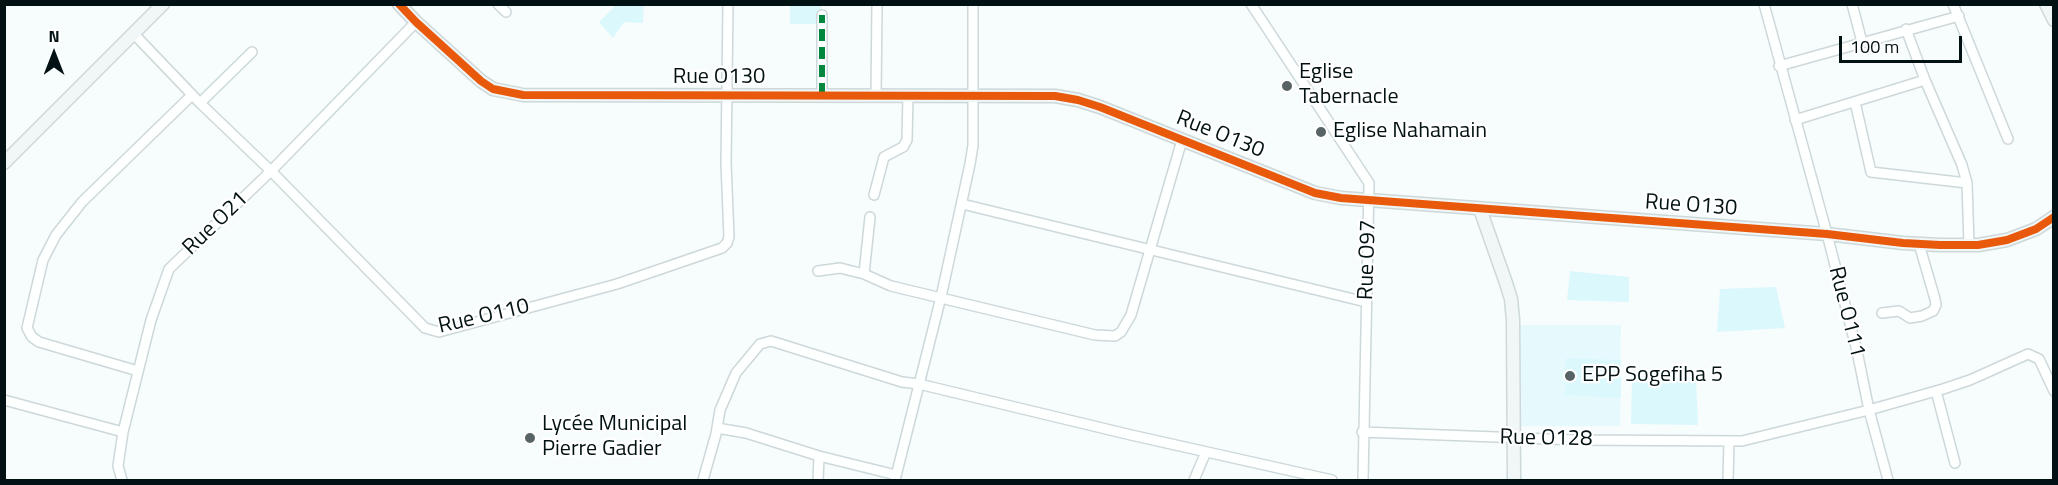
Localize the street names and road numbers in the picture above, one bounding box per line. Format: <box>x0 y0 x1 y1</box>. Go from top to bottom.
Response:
street label: Rue O130 <box>673 65 765 91</box>
street label: Rue O130 <box>1172 105 1268 165</box>
street label: Rue O21 <box>178 187 254 261</box>
street label: Rue O130 <box>1644 190 1738 222</box>
street label: Rue O97 <box>1353 219 1383 301</box>
street label: Rue O111 <box>1822 264 1870 360</box>
street label: Rue O110 <box>436 294 532 340</box>
street label: Rue O128 <box>1499 425 1593 453</box>

